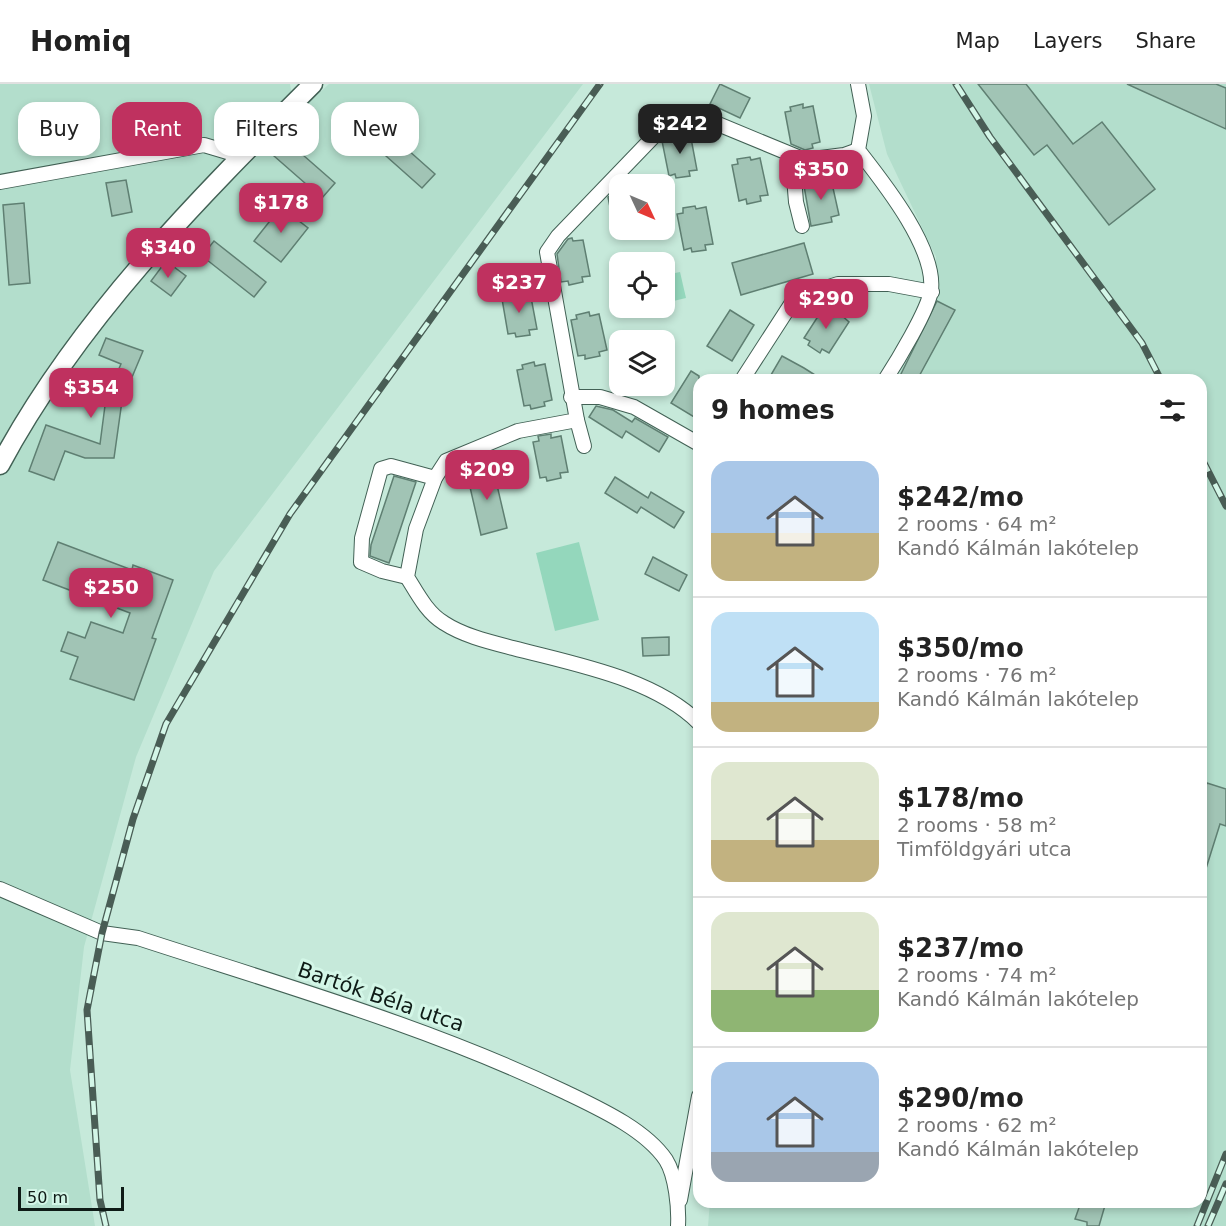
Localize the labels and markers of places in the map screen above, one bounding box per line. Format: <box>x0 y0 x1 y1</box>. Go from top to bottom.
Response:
pin: $242 <box>644 104 716 155</box>
pin: $350 <box>785 150 857 201</box>
pin: $178 <box>245 183 317 234</box>
pin: $340 <box>132 228 204 279</box>
pin: $237 <box>483 263 555 314</box>
pin: $290 <box>790 279 862 330</box>
pin: $354 <box>55 368 127 419</box>
pin: $209 <box>451 450 523 501</box>
pin: $250 <box>75 568 147 619</box>

